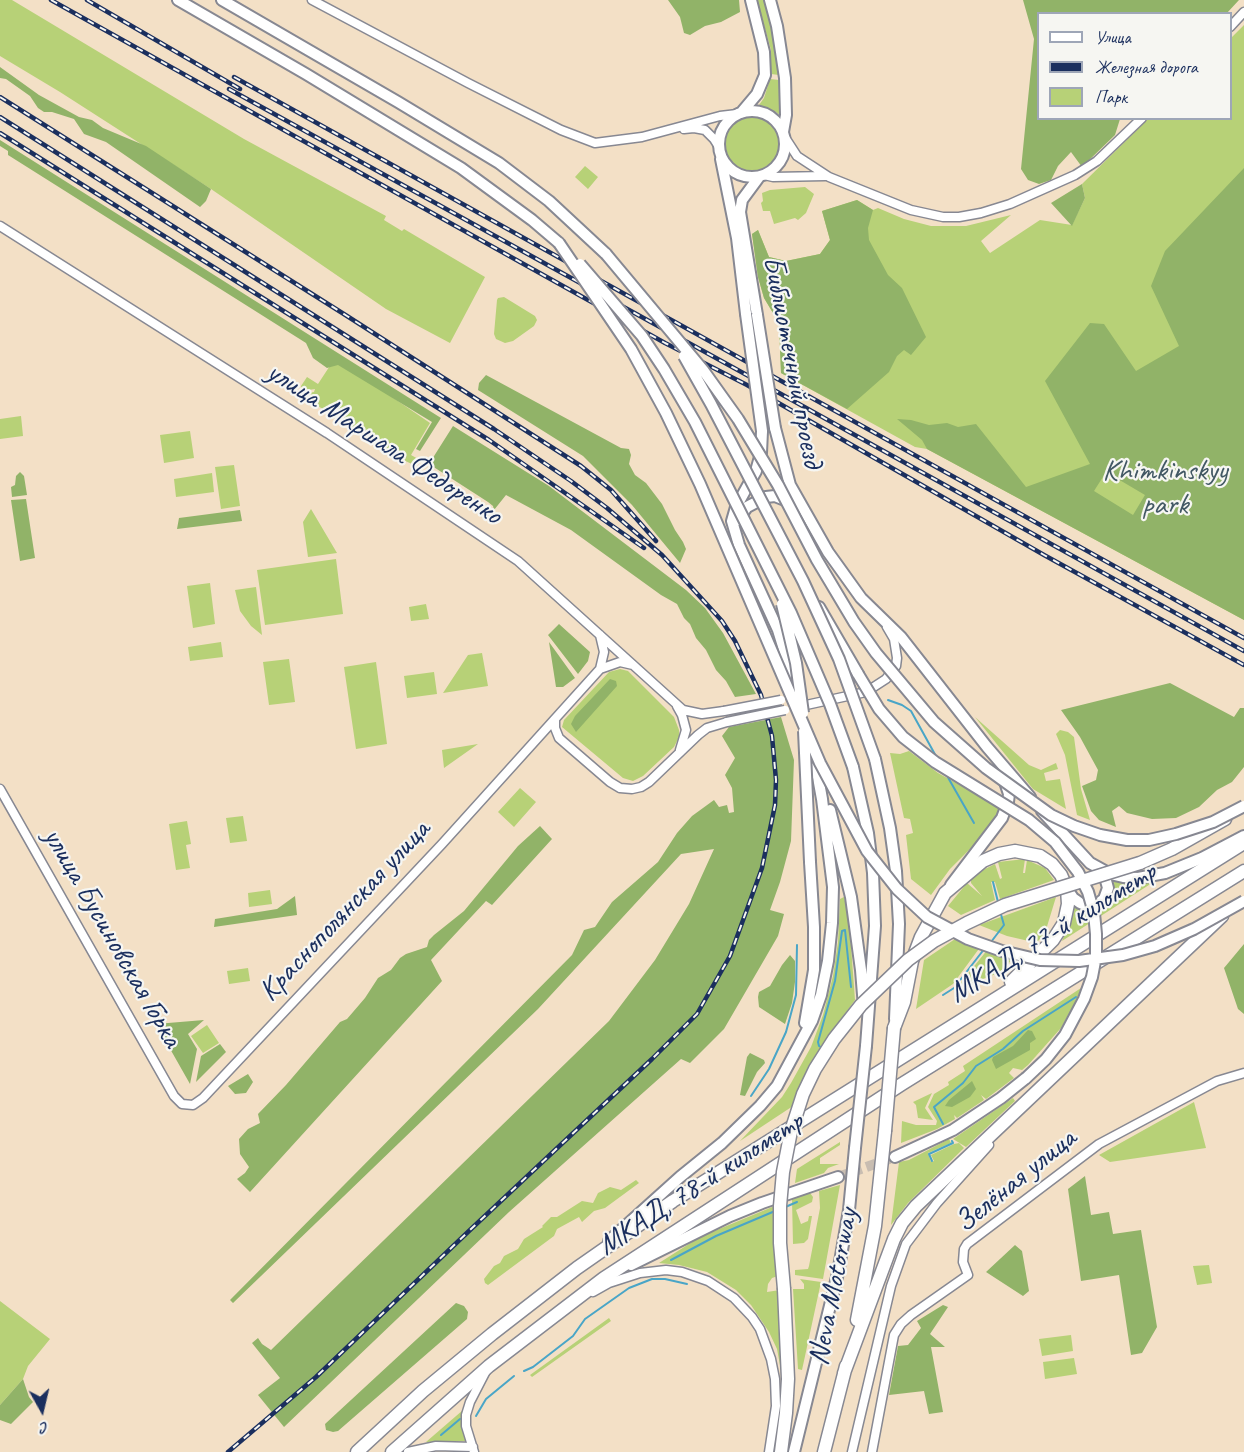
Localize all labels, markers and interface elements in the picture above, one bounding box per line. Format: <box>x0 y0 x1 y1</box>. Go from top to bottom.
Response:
legend <box>1037 12 1232 120</box>
text: Улица <box>1095 26 1131 48</box>
text: Железная дорога <box>1095 56 1198 78</box>
text: Парк <box>1095 86 1127 108</box>
street label: Библиотечный проезд <box>754 253 830 471</box>
street label: улица Маршала Федоренко <box>260 354 508 534</box>
park label: Khimkinskyy park <box>1103 453 1227 524</box>
street label: Краснополянская улица <box>252 813 438 1009</box>
street label: улица Бусиновская Горка <box>34 822 190 1054</box>
street label: МКАД, 77-й километр <box>943 855 1163 1011</box>
street label: МКАД, 78-й километр <box>591 1104 811 1264</box>
street label: Зелёная улица <box>948 1121 1084 1241</box>
street label: Neva Motorway <box>801 1206 867 1368</box>
north arrow <box>12 1380 72 1440</box>
text: С <box>39 1417 50 1438</box>

